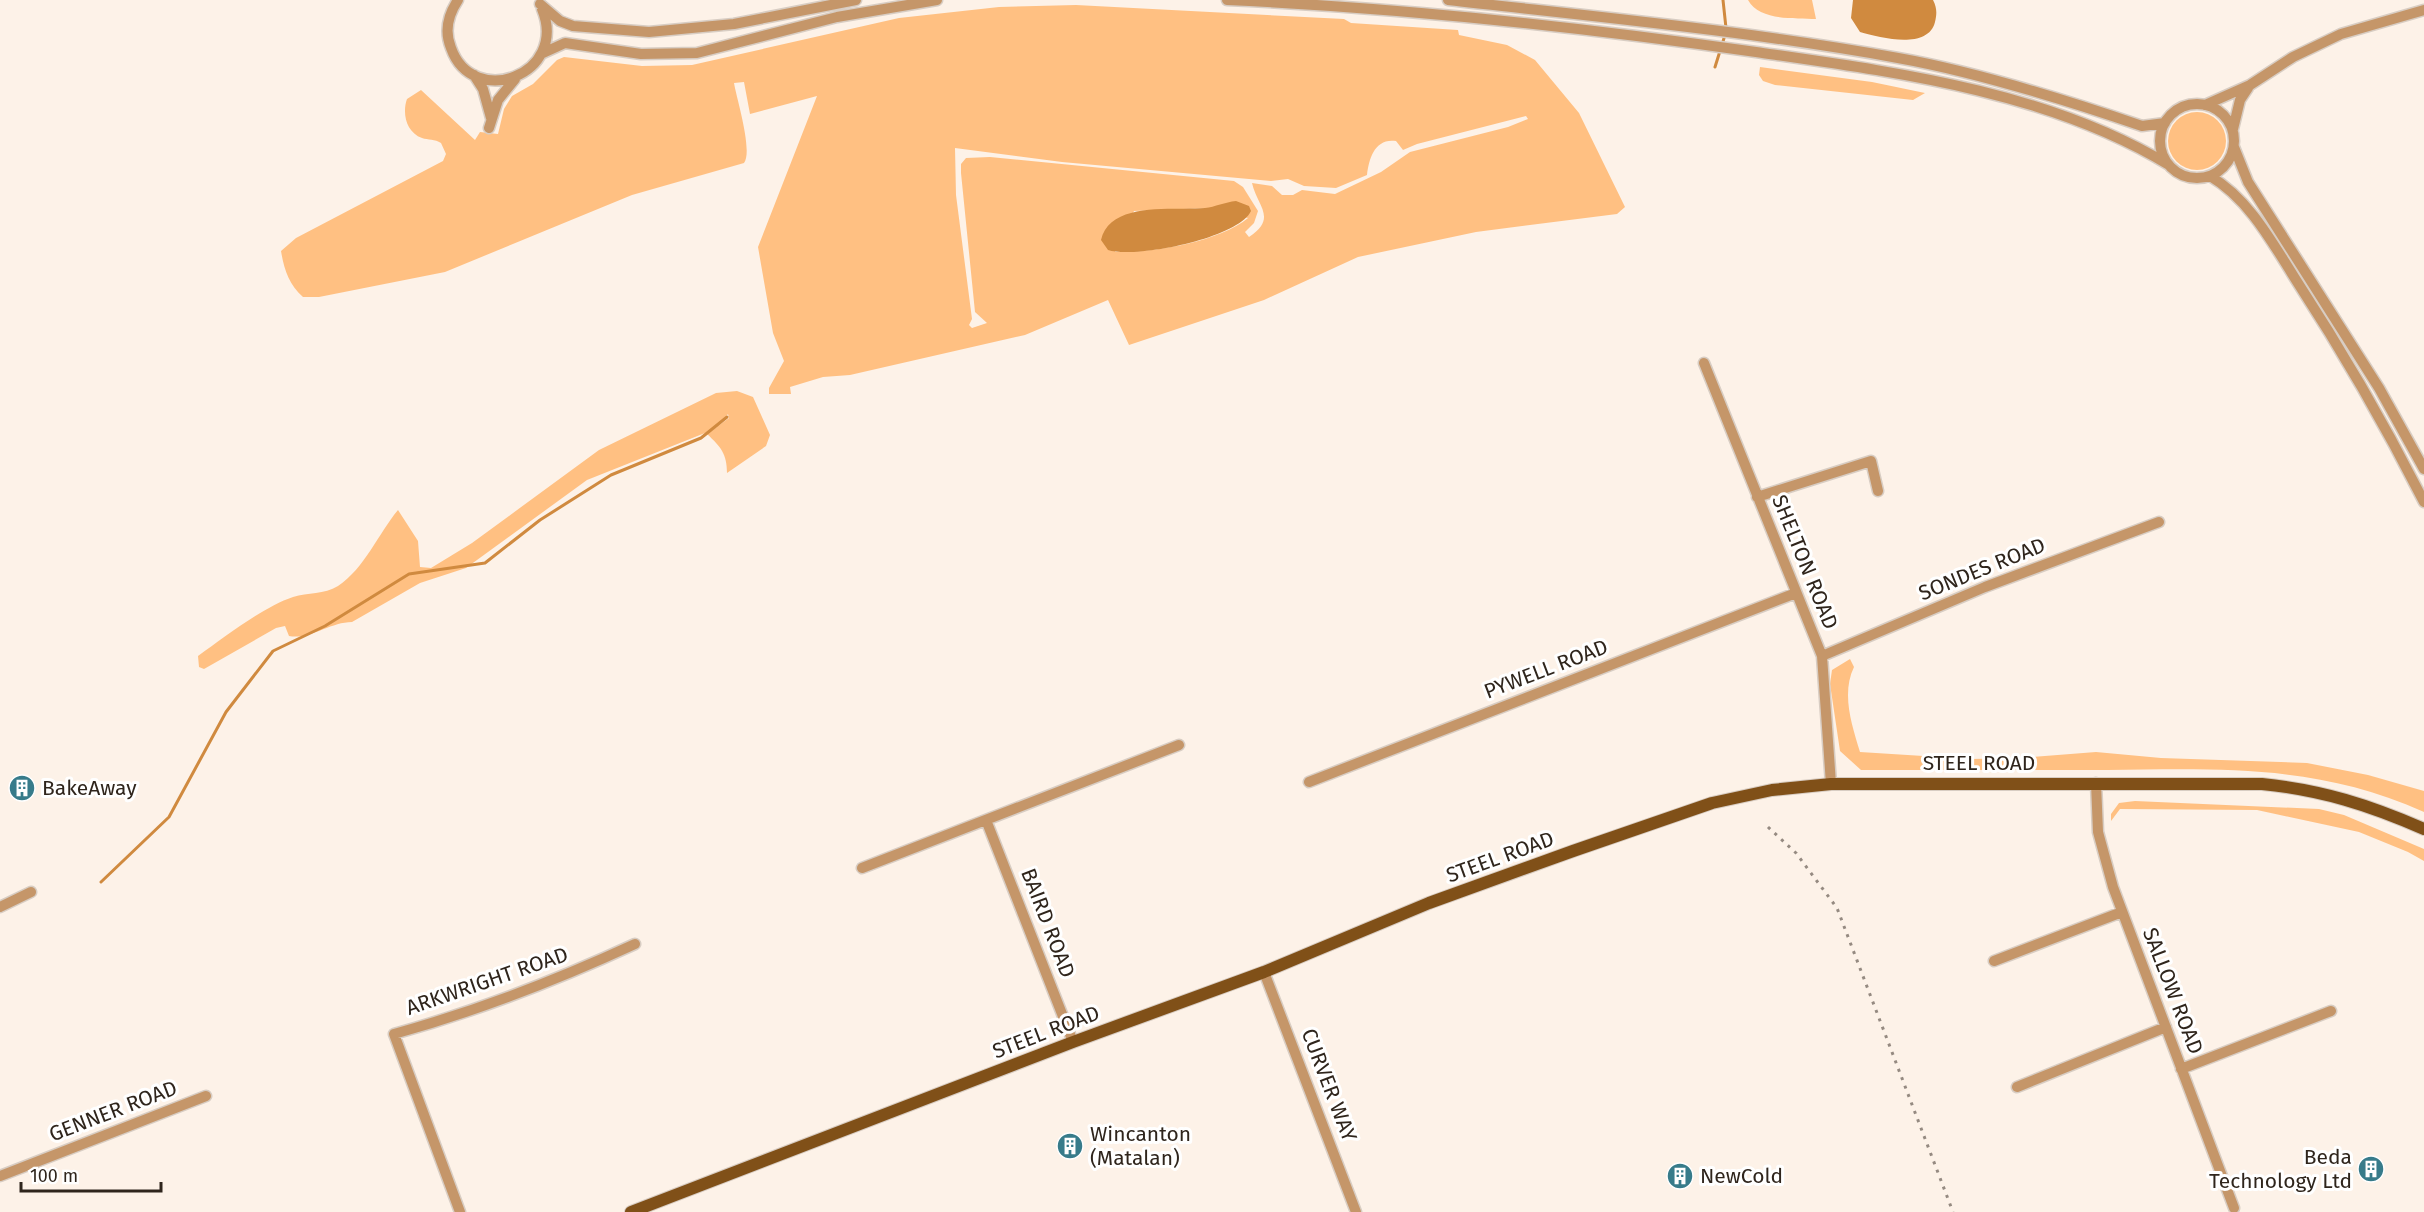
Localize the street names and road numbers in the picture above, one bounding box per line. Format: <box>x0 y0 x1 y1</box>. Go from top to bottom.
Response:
street label: SHELTON ROAD <box>1766 491 1844 633</box>
street label: SONDES ROAD <box>1915 532 2049 606</box>
street label: PYWELL ROAD <box>1480 633 1612 705</box>
street label: STEEL ROAD <box>1923 750 2035 776</box>
street label: STEEL ROAD <box>1443 826 1557 888</box>
street label: BAIRD ROAD <box>1015 865 1081 981</box>
street label: SALLOW ROAD <box>2137 924 2209 1058</box>
street label: ARKWRIGHT ROAD <box>403 941 571 1021</box>
street label: STEEL ROAD <box>989 1000 1103 1064</box>
street label: CURVER WAY <box>1296 1025 1363 1146</box>
street label: GENNER ROAD <box>45 1075 181 1147</box>

